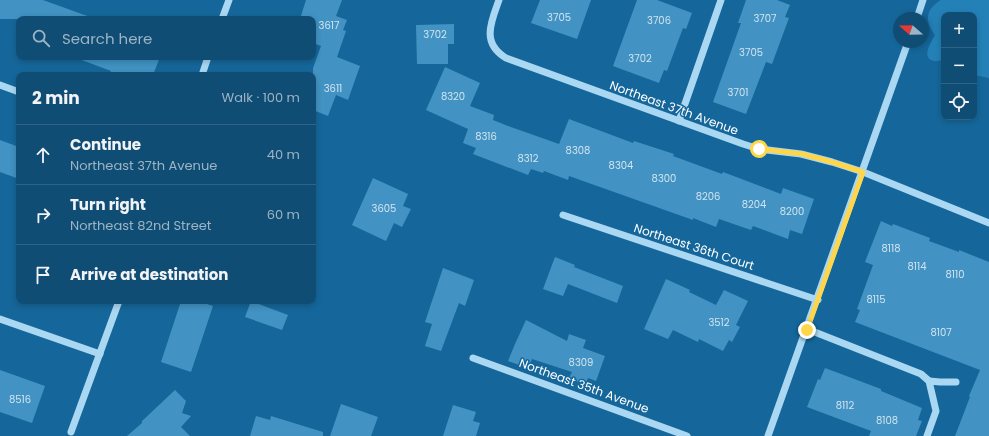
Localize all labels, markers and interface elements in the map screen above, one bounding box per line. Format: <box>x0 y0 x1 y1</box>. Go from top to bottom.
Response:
house number: 3705 <box>547 10 571 25</box>
house number: 3707 <box>753 11 777 26</box>
north arrow <box>893 12 929 48</box>
map controls <box>941 12 977 120</box>
button: + <box>941 12 977 48</box>
house number: 3706 <box>647 13 671 28</box>
search box <box>16 16 316 60</box>
house number: 3617 <box>319 18 340 33</box>
icon: search <box>30 27 52 49</box>
house number: 3702 <box>423 27 447 42</box>
text: Search here <box>62 28 152 49</box>
house number: 3705 <box>739 45 763 60</box>
button: − <box>941 48 977 84</box>
house number: 3702 <box>628 51 652 66</box>
street label: Northeast 37th Avenue <box>607 76 741 139</box>
house number: 3611 <box>324 81 342 96</box>
button: locate <box>941 84 977 120</box>
house number: 3701 <box>728 85 748 100</box>
text: 2 min <box>32 86 80 110</box>
text: Walk · 100 m <box>222 88 300 107</box>
house number: 8320 <box>441 89 465 104</box>
house number: 8316 <box>475 129 497 144</box>
text: Continue <box>70 134 141 155</box>
route start <box>750 140 768 158</box>
house number: 8308 <box>566 143 590 158</box>
icon: ahead <box>32 144 54 166</box>
text: 40 m <box>267 145 300 164</box>
house number: 8312 <box>517 151 539 166</box>
text: Northeast 37th Avenue <box>70 156 217 175</box>
house number: 8304 <box>609 158 633 173</box>
house number: 8300 <box>652 171 676 186</box>
house number: 8206 <box>696 189 720 204</box>
text: Turn right <box>70 194 146 215</box>
house number: 8204 <box>742 197 766 212</box>
house number: 3605 <box>372 201 396 216</box>
icon: right <box>32 204 54 226</box>
house number: 8200 <box>780 204 804 219</box>
text: 60 m <box>267 205 300 224</box>
text: Northeast 82nd Street <box>70 216 212 235</box>
street label: Northeast 36th Court <box>632 219 756 274</box>
house number: 8118 <box>881 241 901 256</box>
house number: 8114 <box>908 259 927 274</box>
icon: arrive <box>32 264 54 286</box>
text: Arrive at destination <box>70 264 228 285</box>
house number: 8110 <box>946 267 965 282</box>
house number: 8115 <box>867 292 886 307</box>
house number: 3512 <box>708 315 730 330</box>
route end <box>798 321 816 339</box>
house number: 8107 <box>930 325 952 340</box>
street label: Northeast 35th Avenue <box>517 354 651 417</box>
house number: 8309 <box>569 355 593 370</box>
house number: 8516 <box>9 392 31 407</box>
house number: 8112 <box>836 398 854 413</box>
house number: 8108 <box>876 413 898 428</box>

